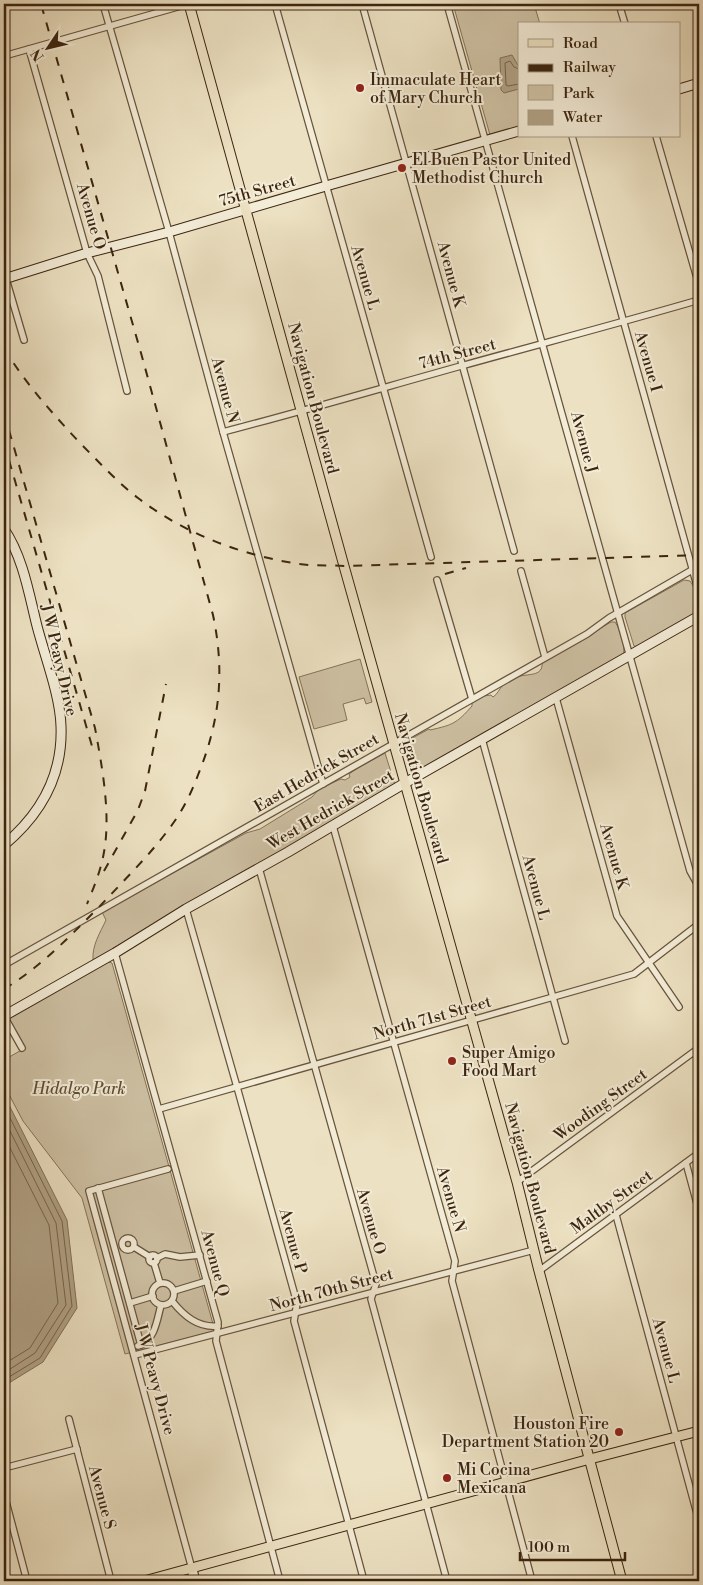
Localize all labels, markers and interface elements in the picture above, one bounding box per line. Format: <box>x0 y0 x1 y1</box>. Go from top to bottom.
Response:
north arrow <box>22 22 72 72</box>
legend <box>518 22 680 138</box>
text: Road <box>563 34 598 53</box>
text: N <box>28 45 49 65</box>
text: Railway <box>563 58 617 77</box>
place label: Immaculate Heart of Mary Church <box>370 70 501 108</box>
marker: Immaculate Heart of Mary Church <box>354 82 366 94</box>
text: Park <box>563 84 595 103</box>
text: Water <box>562 108 603 127</box>
place label: El Buen Pastor United Methodist Church <box>412 150 571 188</box>
marker: El Buen Pastor United Methodist Church <box>396 162 408 174</box>
street label: 75th Street <box>217 170 298 211</box>
street label: Avenue O <box>72 180 110 252</box>
street label: Avenue K <box>432 238 470 311</box>
street label: Avenue L <box>346 242 384 312</box>
street label: Navigation Boulevard <box>283 320 343 476</box>
street label: Avenue I <box>630 328 666 394</box>
street label: 74th Street <box>417 334 498 374</box>
street label: Avenue N <box>206 354 244 426</box>
street label: Avenue J <box>566 408 602 475</box>
street label: J W Peavy Drive <box>36 601 82 718</box>
street label: Navigation Boulevard <box>390 711 452 866</box>
street label: East Hedrick Street <box>250 729 383 817</box>
street label: West Hedrick Street <box>263 765 398 855</box>
street label: Avenue K <box>595 820 633 893</box>
street label: Avenue L <box>517 852 554 922</box>
street label: North 71st Street <box>371 991 494 1044</box>
place label: Super Amigo Food Mart <box>462 1043 555 1081</box>
marker: Super Amigo Food Mart <box>446 1055 458 1067</box>
street label: Wooding Street <box>549 1064 651 1146</box>
park label: Hidalgo Park <box>31 1079 126 1099</box>
street label: Navigation Boulevard <box>500 1100 560 1256</box>
street label: Avenue N <box>432 1163 470 1235</box>
street label: Maltby Street <box>567 1165 657 1238</box>
street label: Avenue O <box>352 1185 390 1257</box>
street label: Avenue P <box>274 1205 311 1276</box>
street label: Avenue Q <box>196 1227 234 1299</box>
street label: North 70th Street <box>267 1264 396 1316</box>
street label: Avenue L <box>647 1315 684 1385</box>
street label: J W Peavy Drive <box>130 1321 179 1437</box>
place label: Houston Fire Department Station 20 <box>442 1414 609 1452</box>
marker: Houston Fire Department Station 20 <box>613 1426 625 1438</box>
place label: Mi Cocina Mexicana <box>457 1460 532 1498</box>
street label: Avenue S <box>84 1462 120 1531</box>
marker: Mi Cocina Mexicana <box>441 1472 453 1484</box>
scale bar <box>520 1530 626 1562</box>
text: 100 m <box>528 1538 570 1557</box>

